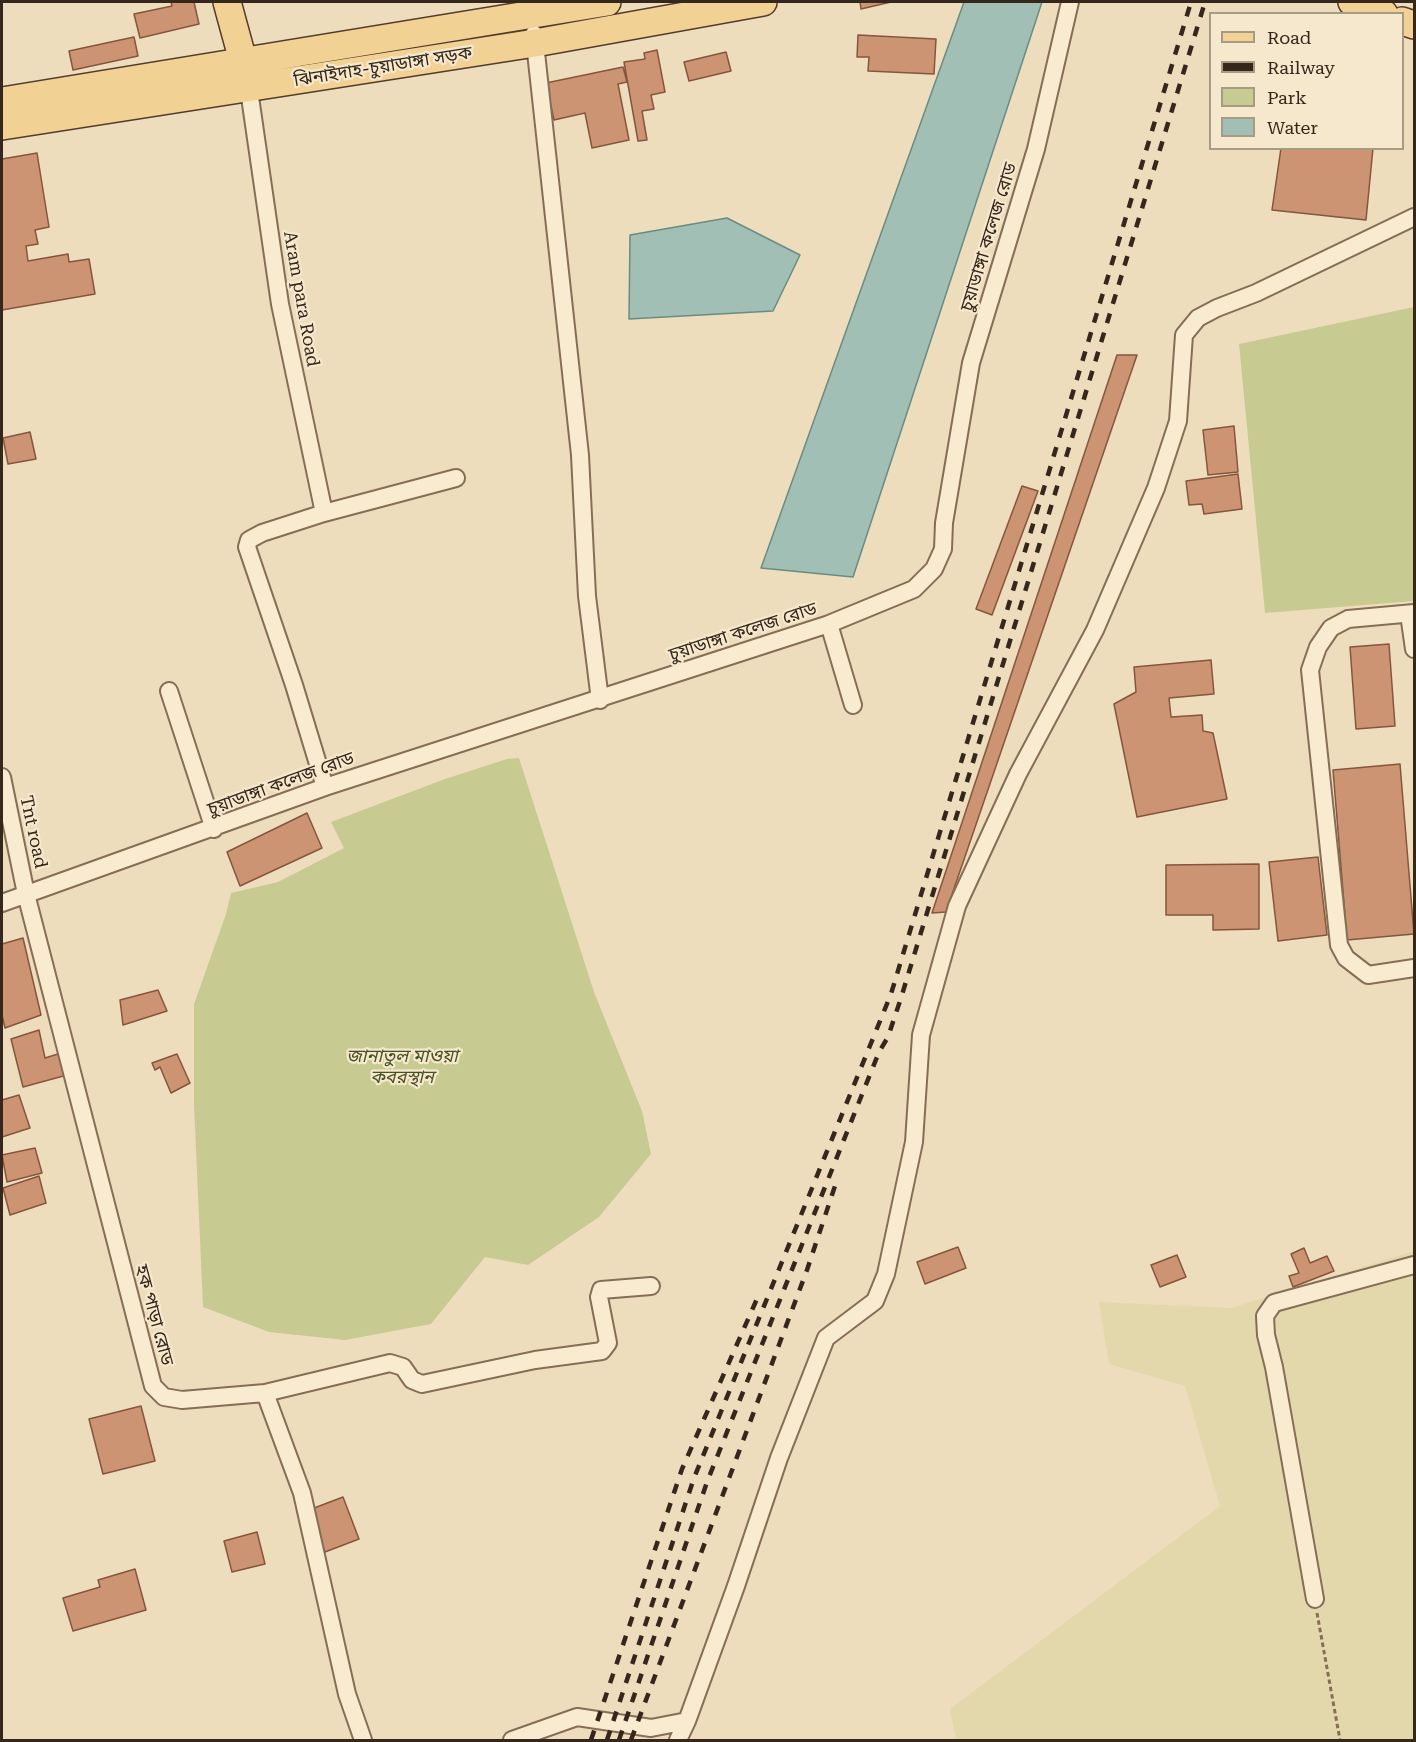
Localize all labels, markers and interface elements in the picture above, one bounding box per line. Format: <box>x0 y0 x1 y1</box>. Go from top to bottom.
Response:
legend <box>1209 12 1404 150</box>
text: Road <box>1267 27 1311 48</box>
street label: ঝিনাইদাহ-চুয়াডাঙ্গা সড়ক <box>292 42 474 92</box>
text: Railway <box>1267 57 1335 78</box>
text: Park <box>1267 87 1307 108</box>
text: Water <box>1267 117 1318 138</box>
street label: চুয়াডাঙ্গা কলেজ রোড <box>956 160 1022 314</box>
street label: Aram para Road <box>278 229 324 369</box>
street label: চুয়াডাঙ্গা কলেজ রোড <box>666 598 820 666</box>
street label: চুয়াডাঙ্গা কলেজ রোড <box>205 747 357 821</box>
street label: Tnt road <box>15 794 51 870</box>
park label: জানাতুল মাওয়া কবরস্থান <box>346 1046 458 1088</box>
street label: হক পাড়া রোড <box>130 1262 178 1368</box>

